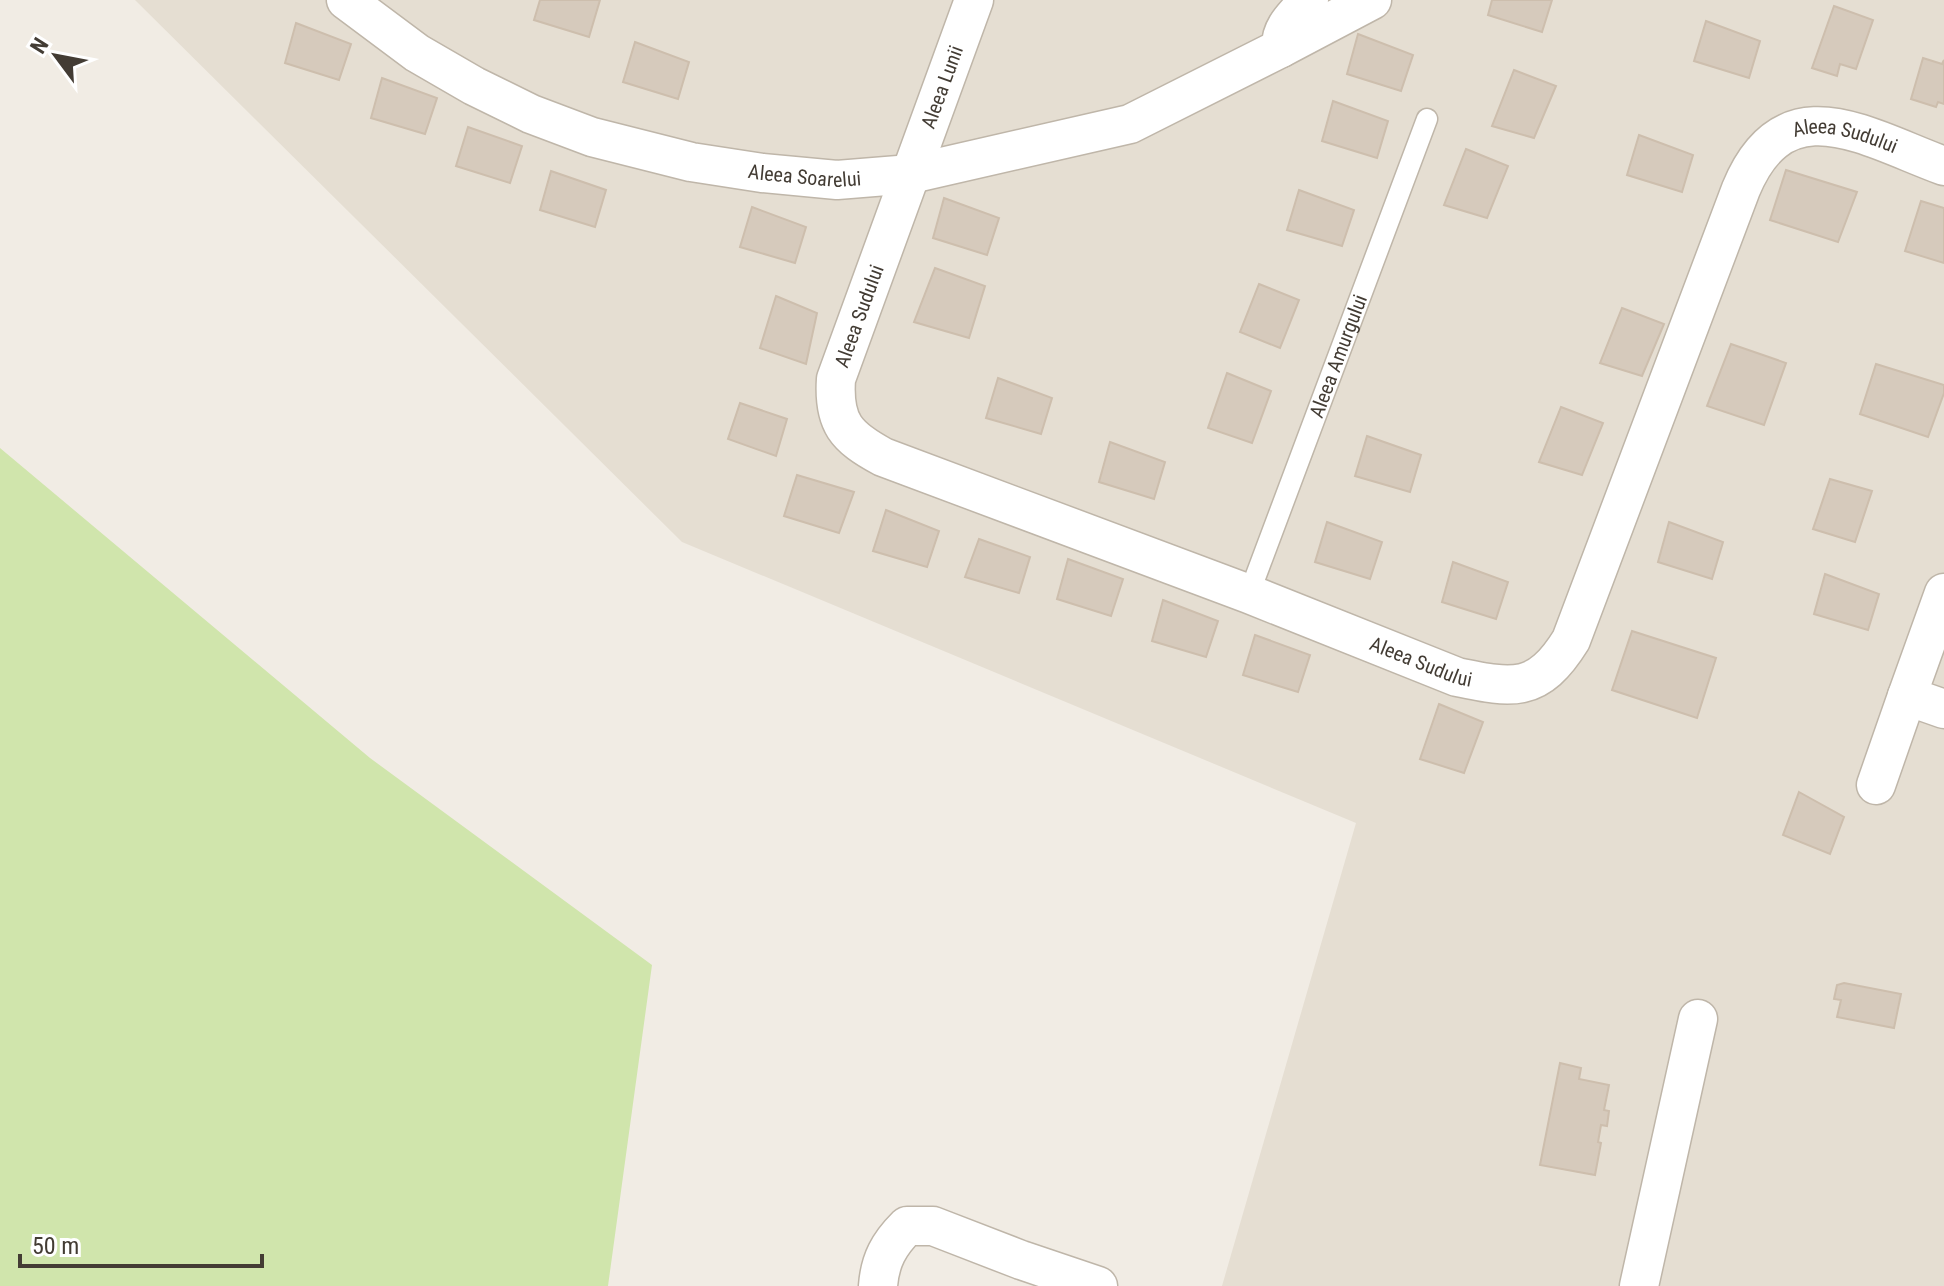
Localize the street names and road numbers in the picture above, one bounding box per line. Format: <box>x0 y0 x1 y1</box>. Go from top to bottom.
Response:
street label: Aleea Lunii <box>916 42 968 132</box>
street label: Aleea Sudului <box>1790 114 1901 158</box>
street label: Aleea Soarelui <box>747 159 862 192</box>
street label: Aleea Sudului <box>829 261 889 371</box>
street label: Aleea Amurgului <box>1304 291 1372 421</box>
street label: Aleea Sudului <box>1366 631 1474 692</box>

